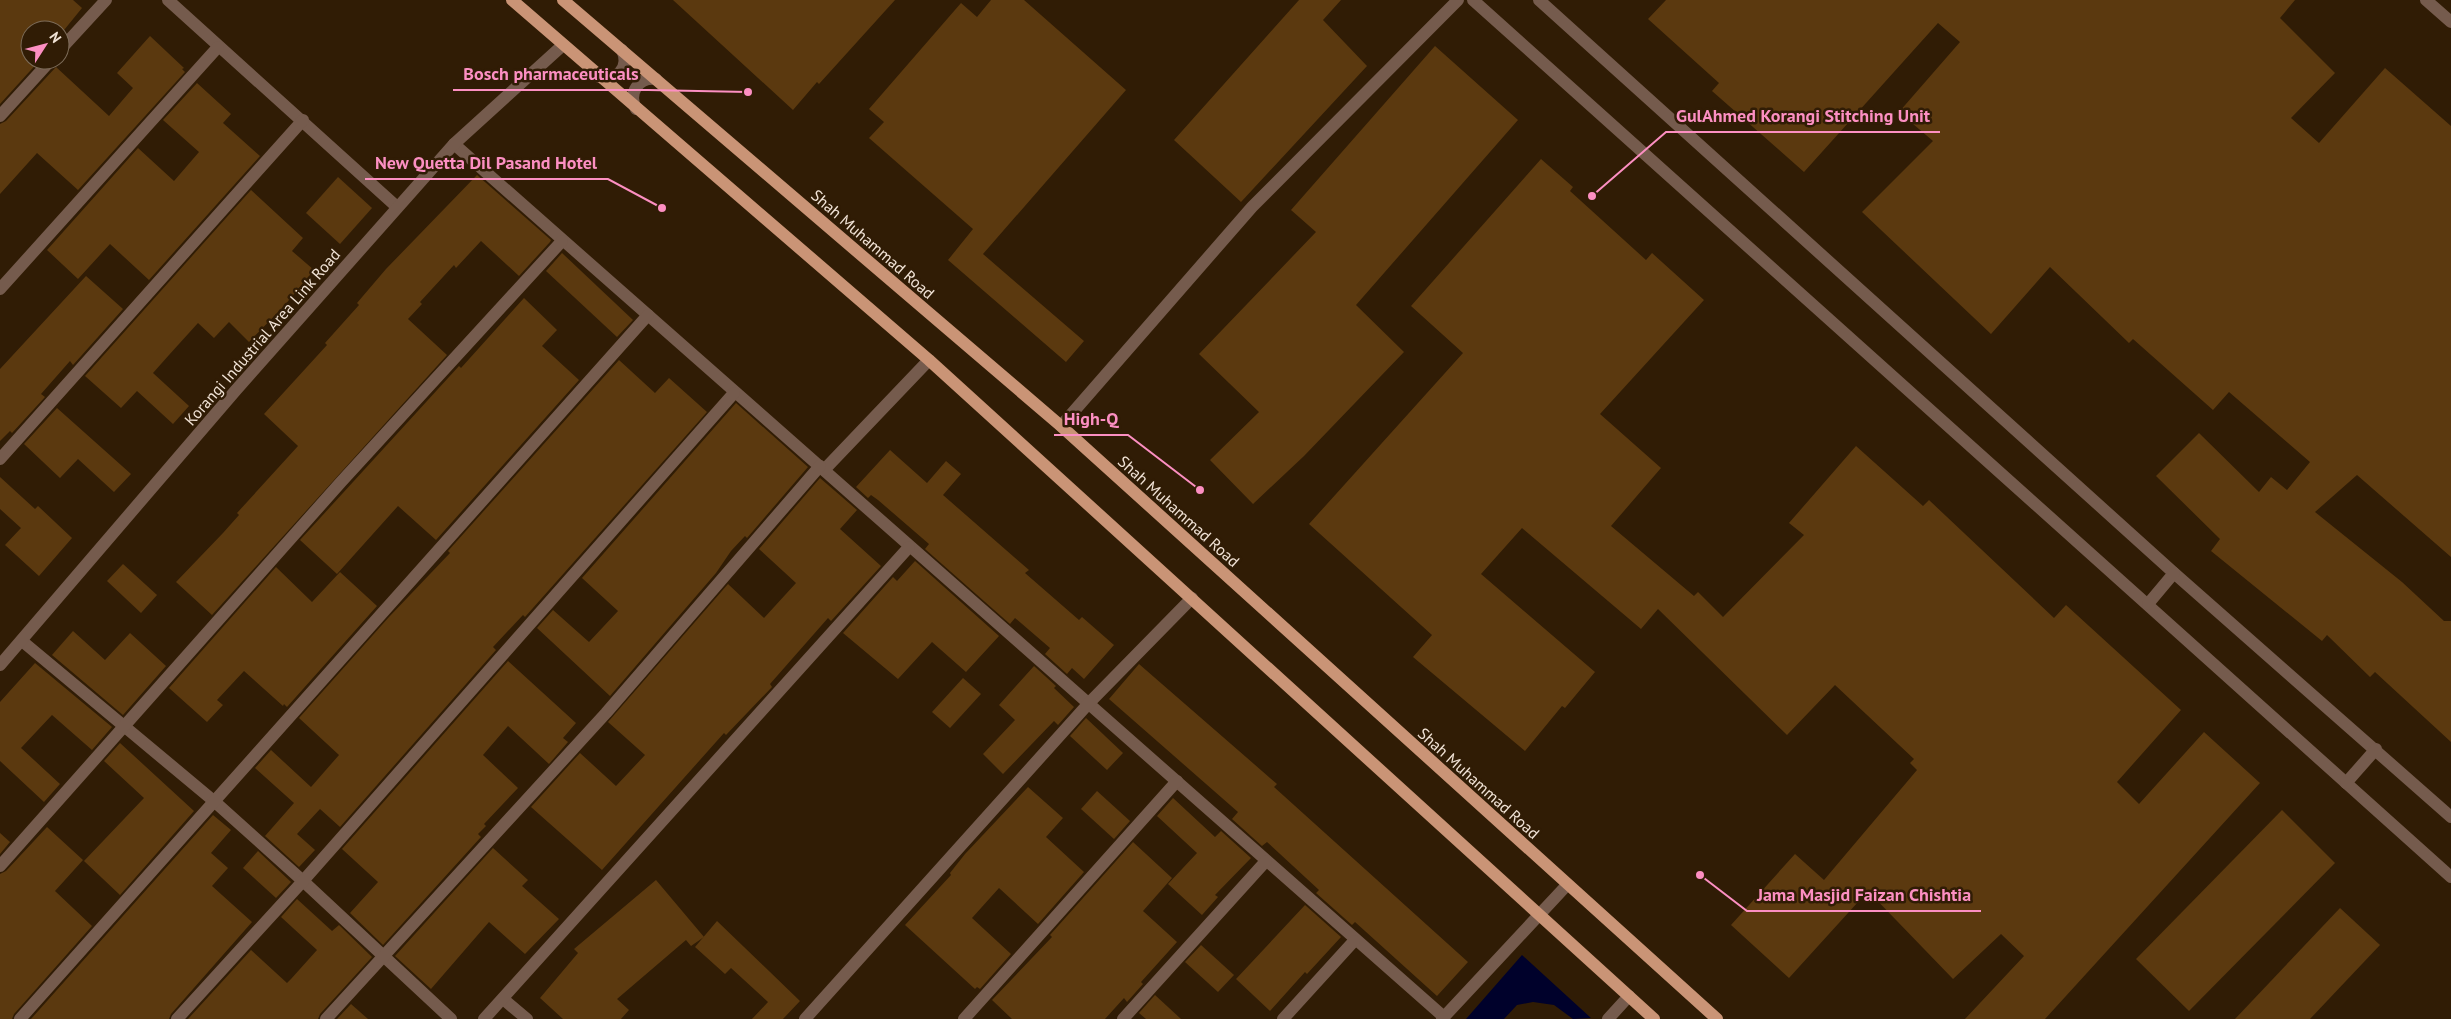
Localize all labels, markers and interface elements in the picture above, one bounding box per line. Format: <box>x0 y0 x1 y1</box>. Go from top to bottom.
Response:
north arrow <box>20 20 70 70</box>
text: N <box>46 28 66 46</box>
callout: Bosch pharmaceuticals <box>453 57 648 90</box>
text: Bosch pharmaceuticals <box>463 62 639 85</box>
callout: GulAhmed Korangi Stitching Unit <box>1666 99 1940 132</box>
text: GulAhmed Korangi Stitching Unit <box>1676 104 1931 127</box>
callout: New Quetta Dil Pasand Hotel <box>365 146 608 179</box>
text: New Quetta Dil Pasand Hotel <box>375 151 598 174</box>
street label: Shah Muhammad Road <box>807 185 939 303</box>
street label: Korangi Industrial Area Link Road <box>180 245 344 429</box>
callout: High-Q <box>1054 402 1128 435</box>
text: High-Q <box>1064 407 1119 430</box>
street label: Shah Muhammad Road <box>1114 451 1244 571</box>
street label: Shah Muhammad Road <box>1414 723 1544 843</box>
callout: Jama Masjid Faizan Chishtia <box>1747 878 1981 911</box>
text: Jama Masjid Faizan Chishtia <box>1756 883 1971 906</box>

